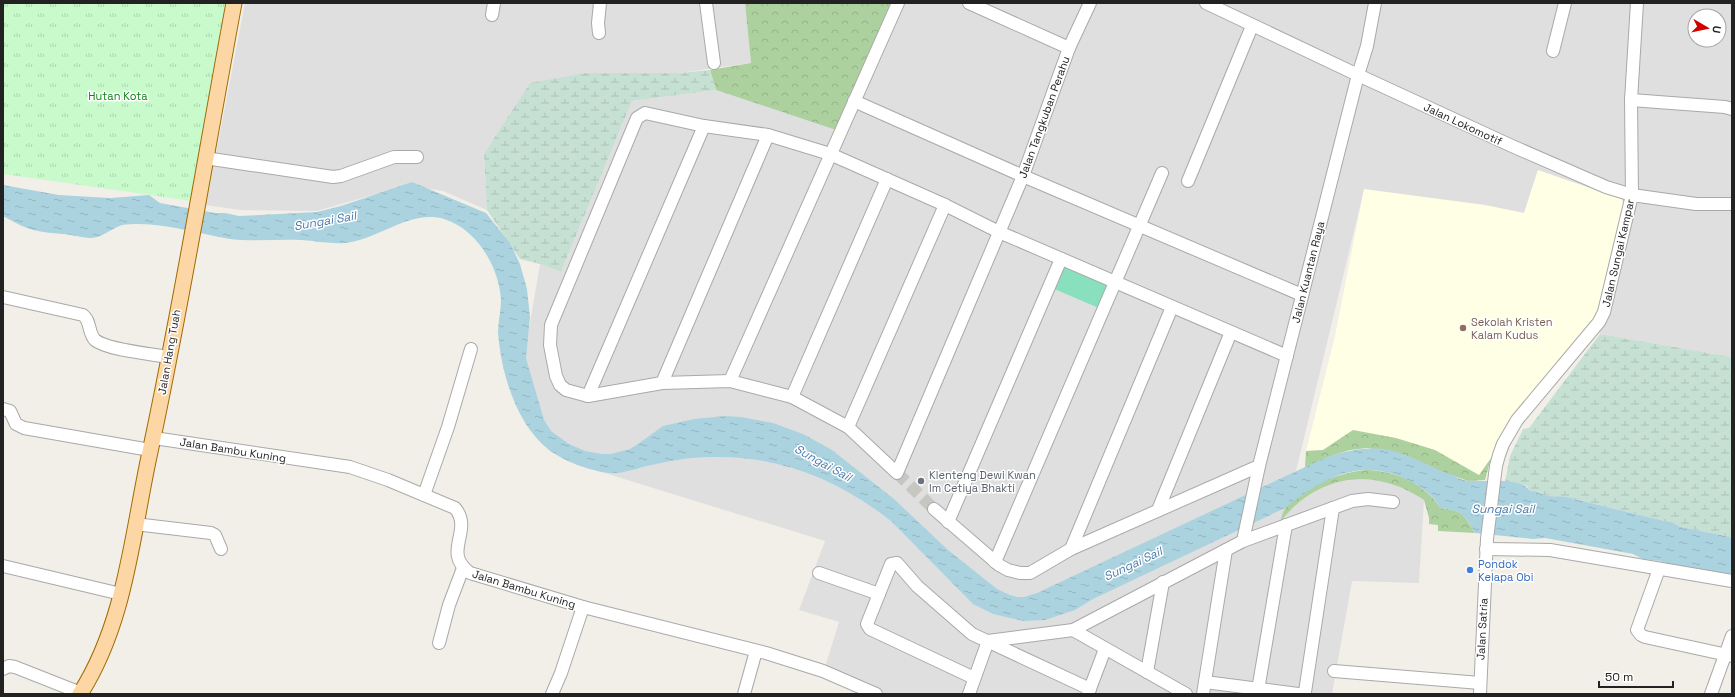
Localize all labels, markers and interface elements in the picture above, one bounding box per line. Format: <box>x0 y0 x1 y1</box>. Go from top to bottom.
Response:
north arrow <box>1687 8 1727 48</box>
text: U <box>1709 25 1724 34</box>
street label: Jalan Tangkuban Perahu <box>1015 54 1073 180</box>
park label: Hutan Kota <box>88 89 148 103</box>
street label: Jalan Lokomotif <box>1422 100 1505 148</box>
street label: Jalan Sungai Kampar <box>1599 198 1637 308</box>
water label: Sungai Sail <box>293 207 359 234</box>
street label: Jalan Kuantan Raya <box>1289 219 1328 324</box>
street label: Jalan Hang Tuah <box>155 308 183 396</box>
place label: Sekolah Kristen Kalam Kudus <box>1471 315 1553 342</box>
marker: Sekolah Kristen Kalam Kudus <box>1458 323 1468 333</box>
street label: Jalan Bambu Kuning <box>179 435 287 465</box>
water label: Sungai Sail <box>792 441 856 486</box>
place label: Klenteng Dewi Kwan Im Cetiya Bhakti <box>929 468 1036 495</box>
marker: Klenteng Dewi Kwan Im Cetiya Bhakti <box>916 476 926 486</box>
water label: Sungai Sail <box>1472 501 1536 517</box>
water label: Sungai Sail <box>1101 543 1167 585</box>
place label: Pondok Kelapa Obi <box>1478 557 1534 584</box>
marker: Pondok Kelapa Obi <box>1465 565 1475 575</box>
street label: Jalan Bambu Kuning <box>471 567 577 611</box>
street label: Jalan Satria <box>1473 597 1491 660</box>
scale bar <box>1599 663 1673 689</box>
text: 50 m <box>1605 669 1633 685</box>

